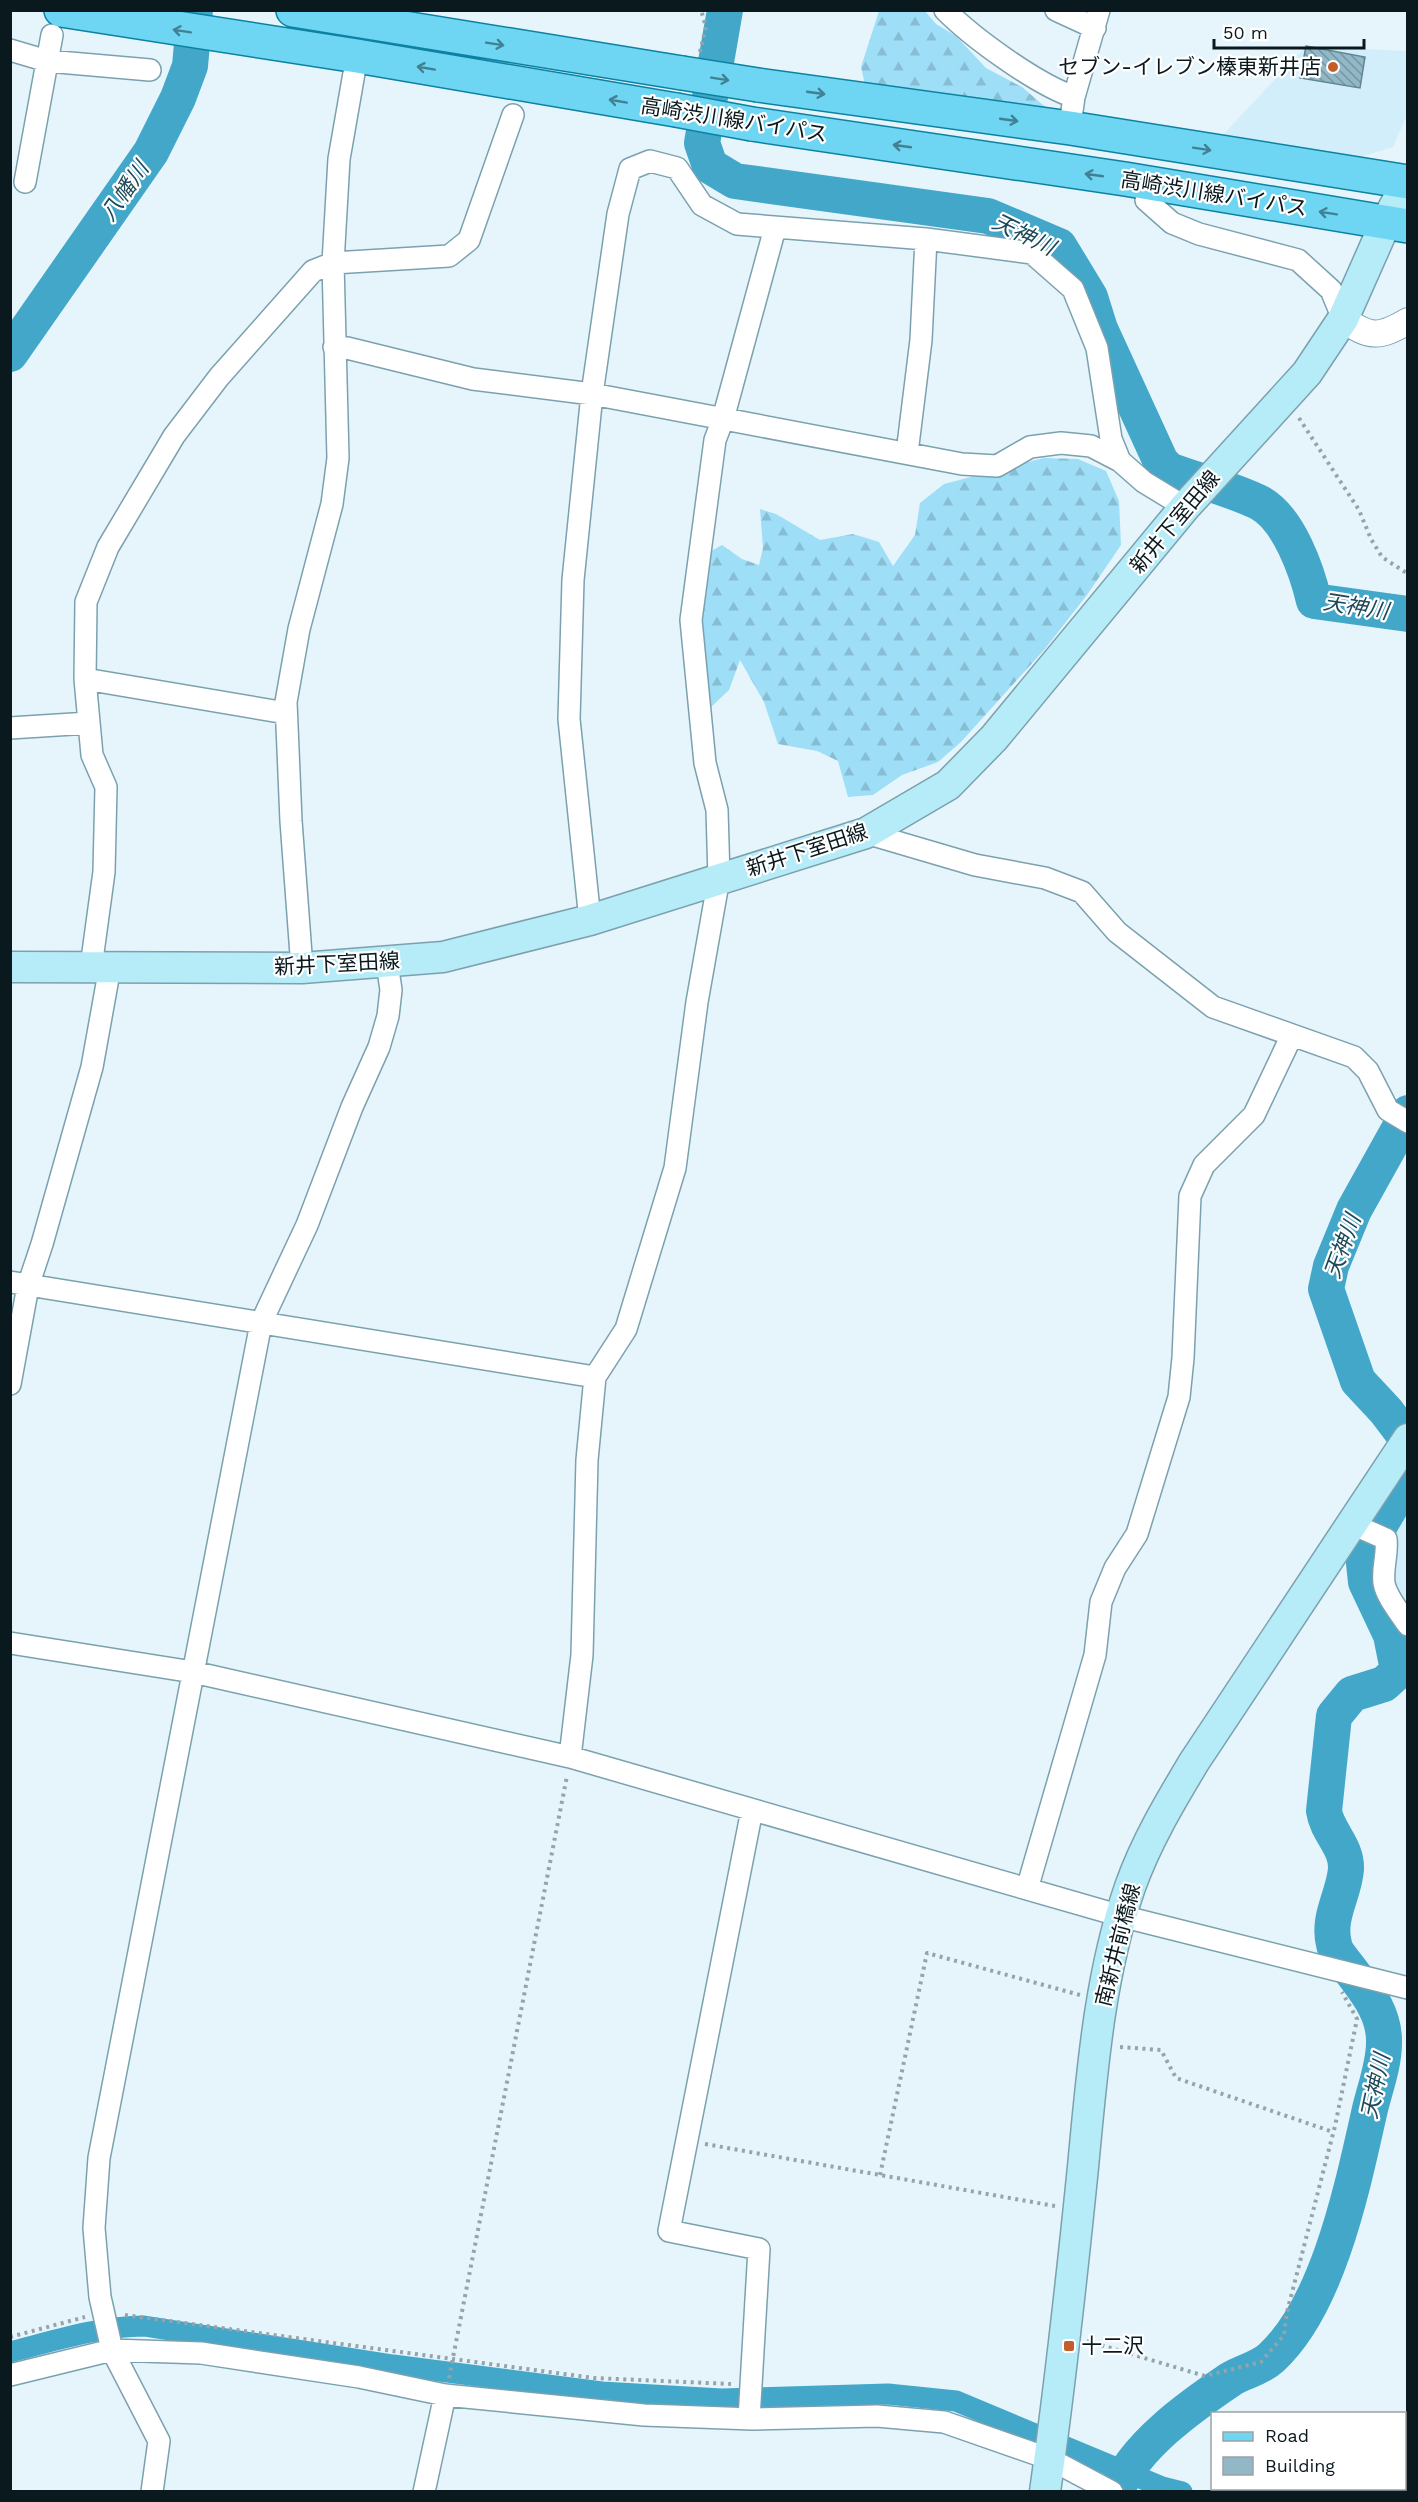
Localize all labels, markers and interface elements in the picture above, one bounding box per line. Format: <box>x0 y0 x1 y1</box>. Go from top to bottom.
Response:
scale bar <box>1214 12 1364 50</box>
text: 50 m <box>1223 22 1268 43</box>
one-way arrow <box>172 25 192 36</box>
one-way arrow <box>485 38 505 49</box>
place label: セブン-イレブン榛東新井店 <box>1058 54 1321 79</box>
marker: セブン-イレブン榛東新井店 <box>1326 60 1340 74</box>
one-way arrow <box>417 62 436 73</box>
one-way arrow <box>710 74 729 85</box>
one-way arrow <box>806 88 825 99</box>
street label: 高崎渋川線バイパス <box>639 92 829 147</box>
one-way arrow <box>609 95 629 106</box>
one-way arrow <box>999 114 1019 125</box>
one-way arrow <box>892 141 912 152</box>
one-way arrow <box>1192 144 1211 155</box>
water label: 八幡川 <box>95 155 155 225</box>
street label: 高崎渋川線バイパス <box>1119 166 1309 221</box>
one-way arrow <box>1085 169 1105 180</box>
one-way arrow <box>1319 207 1339 218</box>
water label: 天神川 <box>989 209 1061 261</box>
street label: 新井下室田線 <box>1125 465 1225 578</box>
water label: 天神川 <box>1321 589 1392 624</box>
street label: 新井下室田線 <box>743 818 871 881</box>
street label: 新井下室田線 <box>273 948 401 979</box>
water label: 天神川 <box>1319 1209 1366 1281</box>
street label: 南新井前橋線 <box>1090 1881 1145 2009</box>
water label: 天神川 <box>1356 2049 1395 2121</box>
place label: 十二沢 <box>1081 2333 1144 2358</box>
marker: 十二沢 <box>1062 2339 1076 2353</box>
legend <box>1211 2412 1406 2490</box>
text: Road <box>1265 2425 1309 2446</box>
text: Building <box>1265 2455 1335 2476</box>

